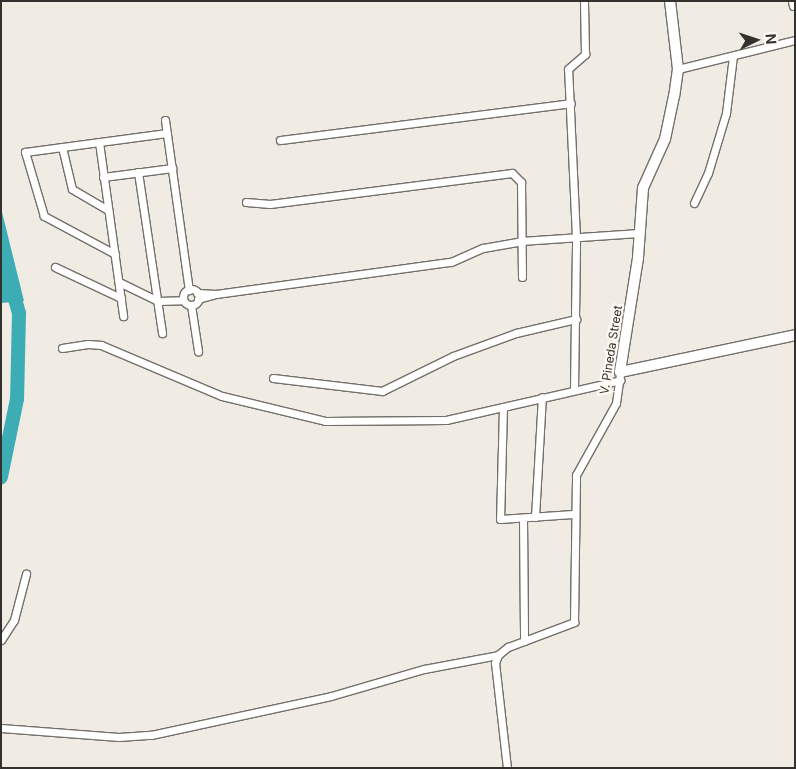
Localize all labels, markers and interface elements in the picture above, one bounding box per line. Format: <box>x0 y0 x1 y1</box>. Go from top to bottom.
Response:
north arrow <box>731 15 781 65</box>
text: N <box>763 33 780 45</box>
street label: V. Pineda Street <box>597 304 625 396</box>

